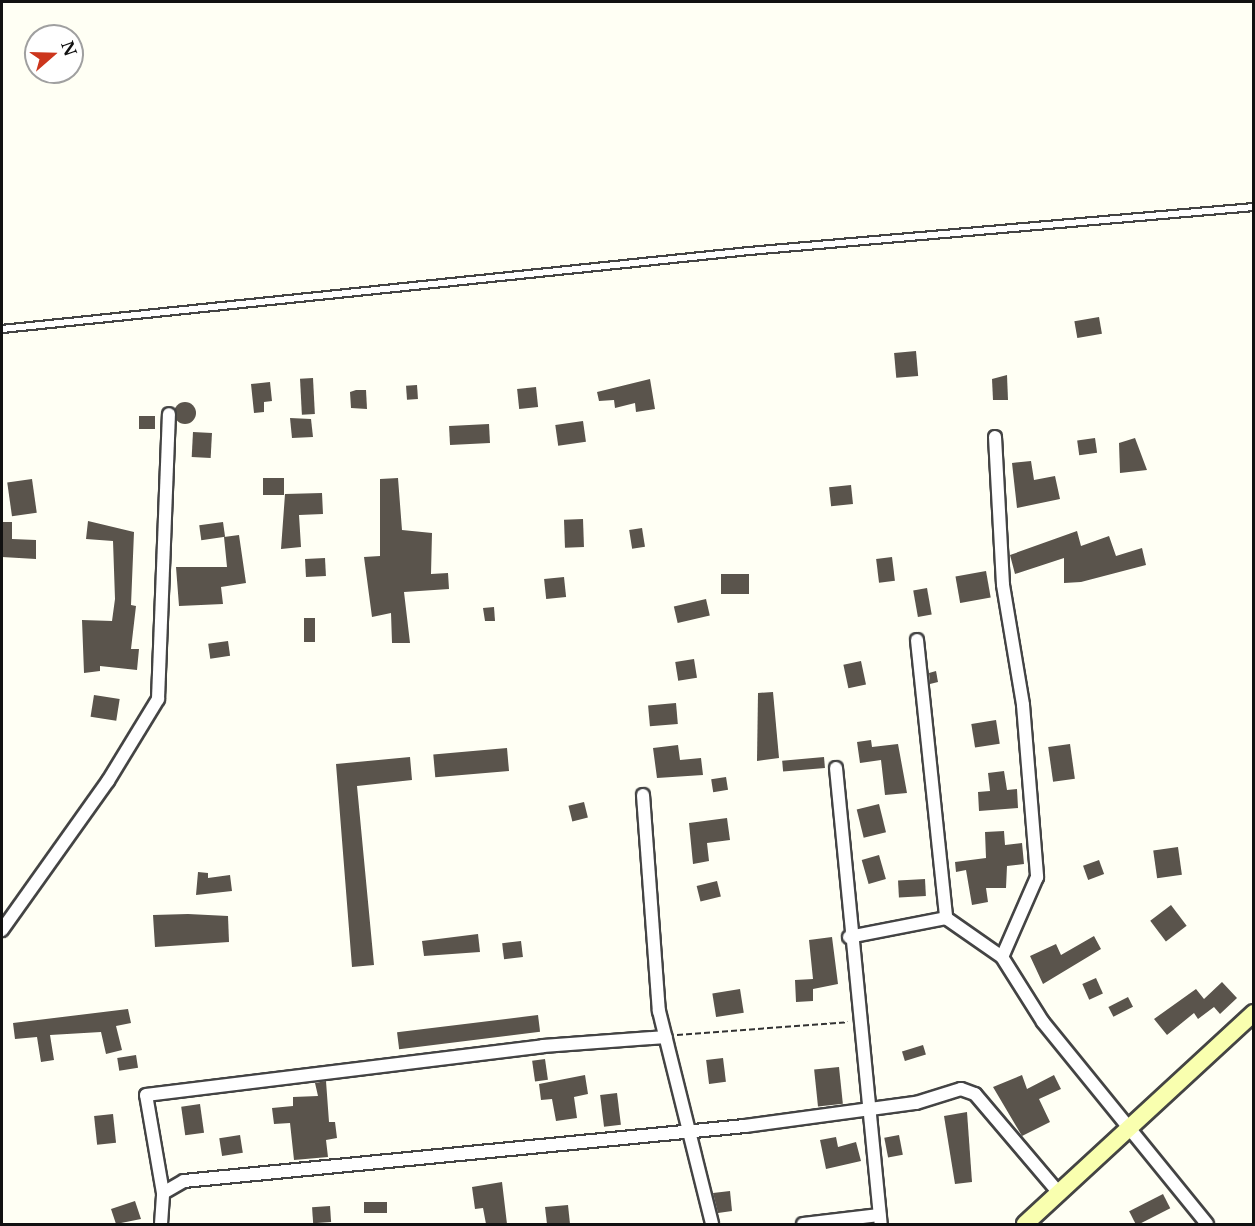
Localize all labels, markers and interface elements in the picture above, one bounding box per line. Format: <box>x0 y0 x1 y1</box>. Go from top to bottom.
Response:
north arrow <box>24 24 84 84</box>
text: N <box>57 38 81 59</box>

